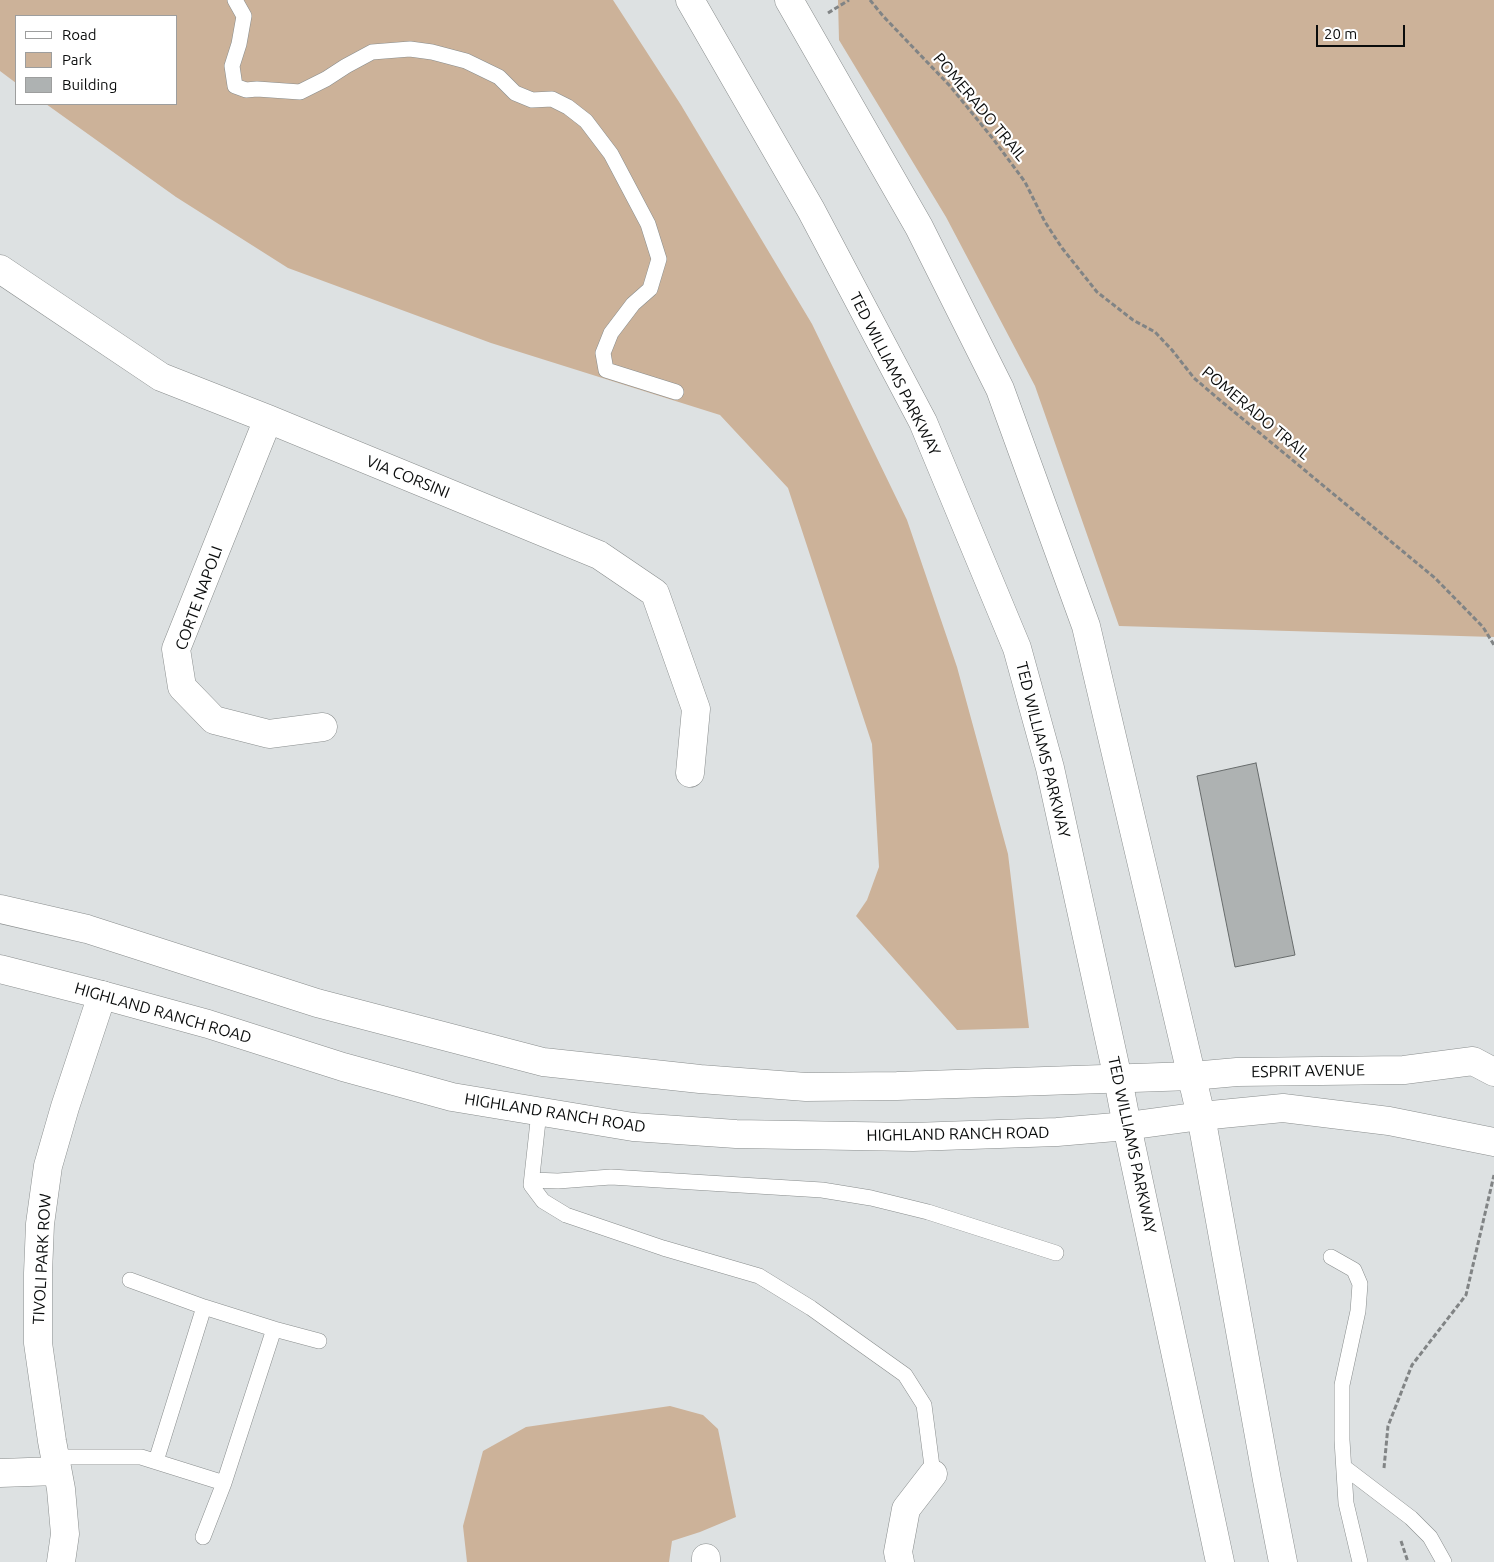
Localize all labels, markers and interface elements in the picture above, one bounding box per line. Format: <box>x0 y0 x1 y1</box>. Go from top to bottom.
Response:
legend <box>15 15 178 105</box>
scale bar <box>1319 15 1408 47</box>
text: 20 m <box>1324 25 1357 42</box>
text: Road <box>62 26 97 43</box>
street label: POMERADO TRAIL <box>929 49 1031 165</box>
text: Park <box>62 51 92 68</box>
text: Building <box>62 76 117 93</box>
street label: TED WILLIAMS PARKWAY <box>845 289 945 459</box>
street label: POMERADO TRAIL <box>1198 362 1314 464</box>
street label: VIA CORSINI <box>363 452 453 502</box>
street label: CORTE NAPOLI <box>171 543 227 653</box>
street label: TED WILLIAMS PARKWAY <box>1012 660 1074 840</box>
street label: HIGHLAND RANCH ROAD <box>72 979 254 1047</box>
street label: TED WILLIAMS PARKWAY <box>1104 1055 1160 1235</box>
street label: ESPRIT AVENUE <box>1251 1060 1365 1082</box>
street label: HIGHLAND RANCH ROAD <box>463 1089 647 1137</box>
street label: HIGHLAND RANCH ROAD <box>866 1123 1050 1145</box>
street label: TIVOLI PARK ROW <box>29 1193 55 1325</box>

